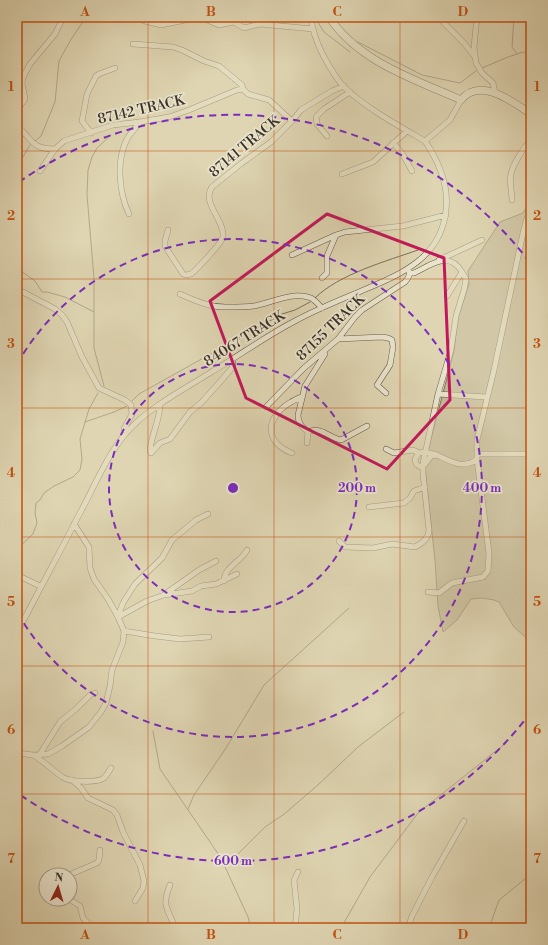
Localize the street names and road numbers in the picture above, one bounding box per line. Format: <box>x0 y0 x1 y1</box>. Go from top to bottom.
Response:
street label: 87142 TRACK <box>96 91 187 129</box>
street label: 87141 TRACK <box>206 111 284 182</box>
street label: 87155 TRACK <box>293 290 369 365</box>
street label: 84067 TRACK <box>201 306 289 371</box>

